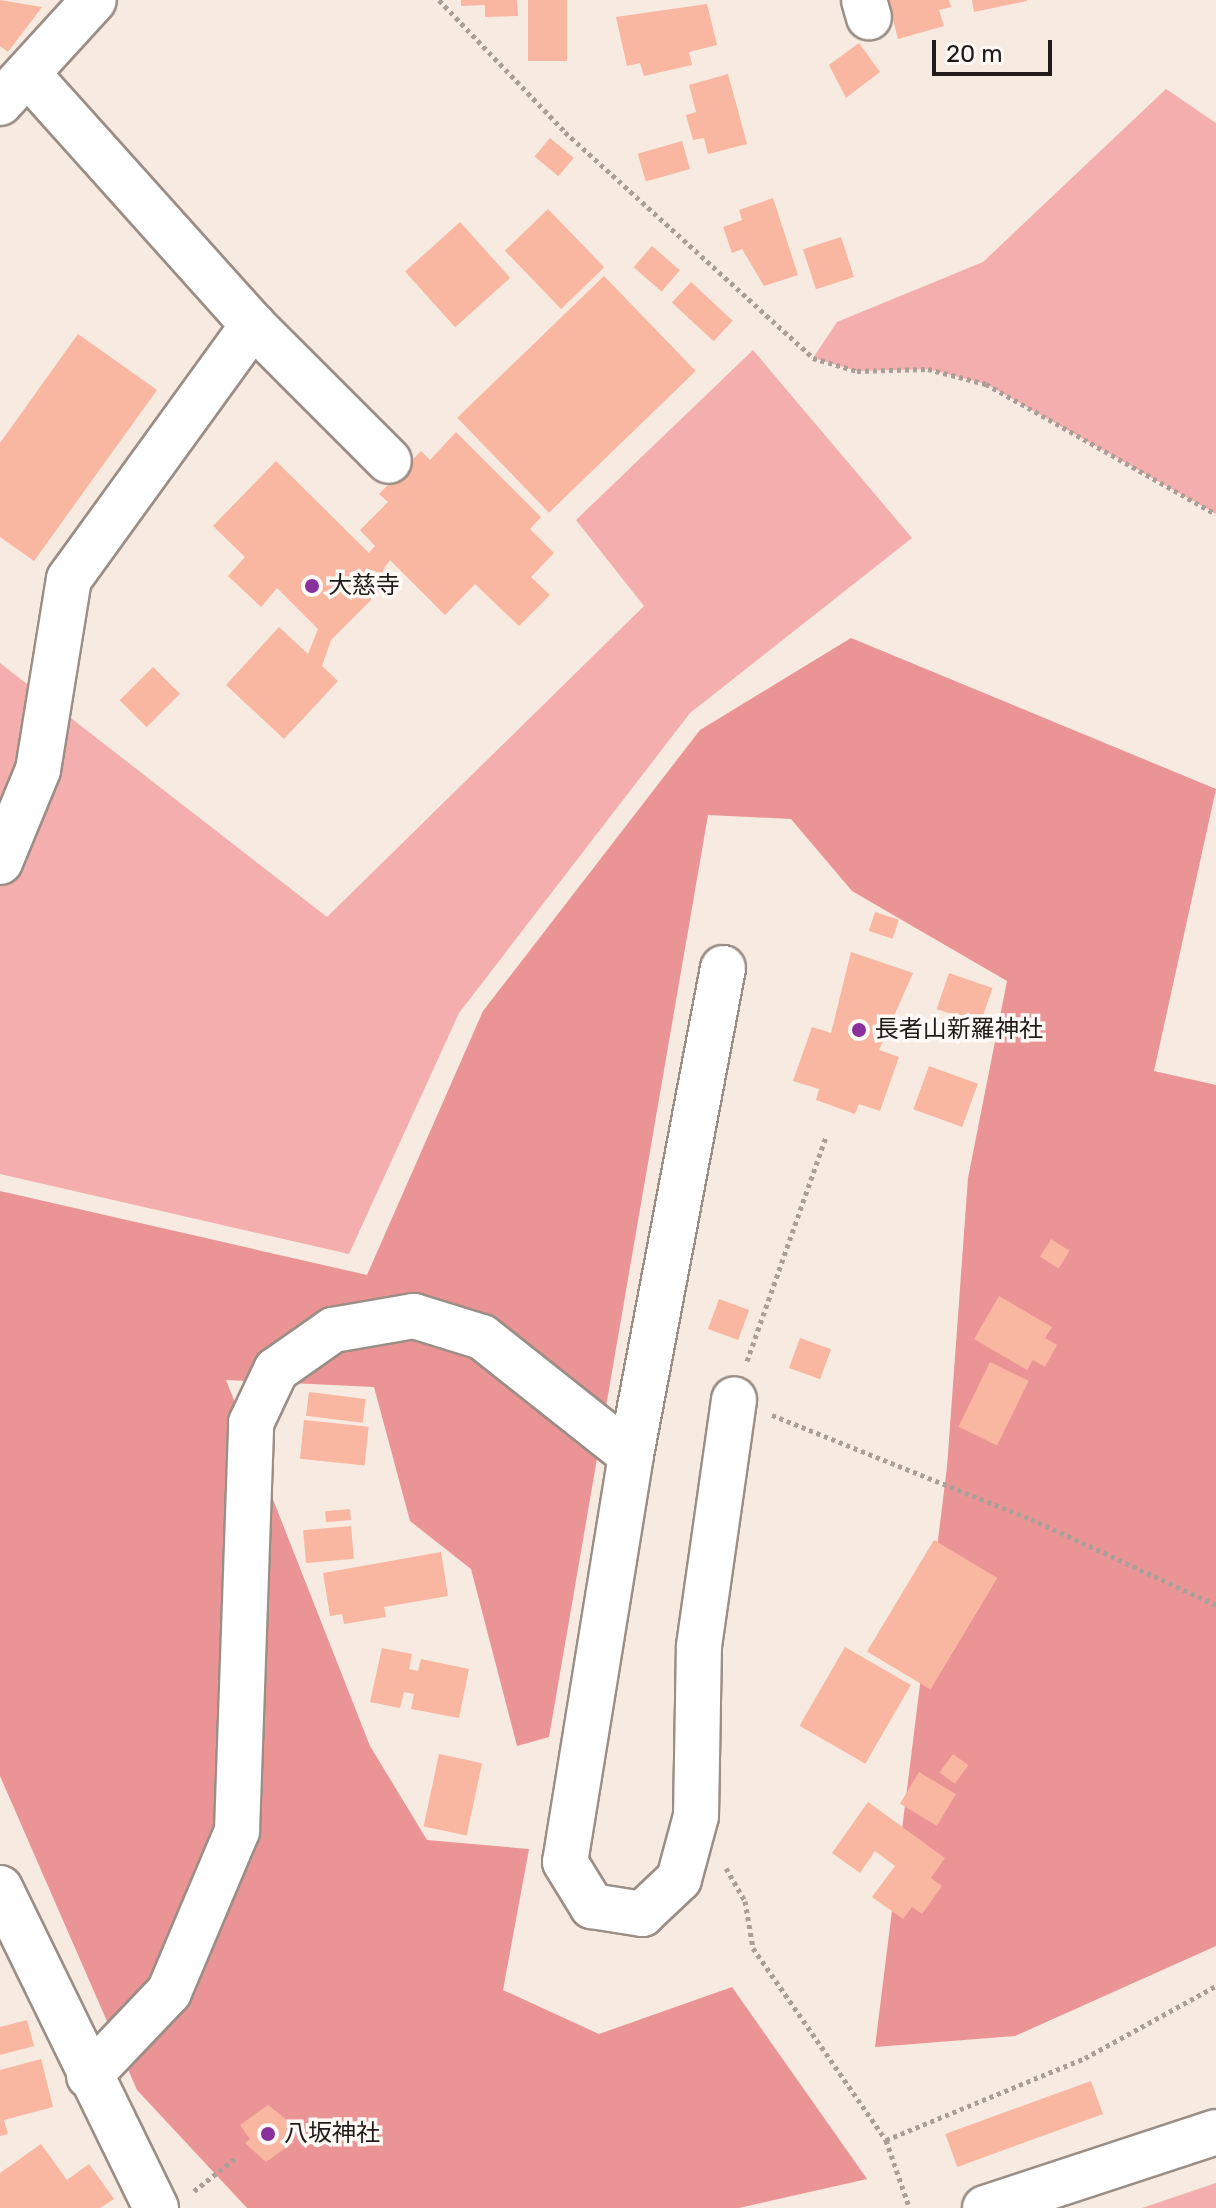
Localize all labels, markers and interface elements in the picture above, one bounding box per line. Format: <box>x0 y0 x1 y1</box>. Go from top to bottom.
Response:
scale bar <box>936 24 1056 74</box>
text: 20 m <box>946 40 1003 68</box>
place label: 大慈寺 <box>328 572 400 600</box>
marker: 大慈寺 <box>303 577 321 595</box>
place label: 長者山新羅神社 <box>875 1016 1043 1044</box>
marker: 長者山新羅神社 <box>850 1021 868 1039</box>
place label: 八坂神社 <box>284 2120 380 2148</box>
marker: 八坂神社 <box>259 2125 277 2143</box>

